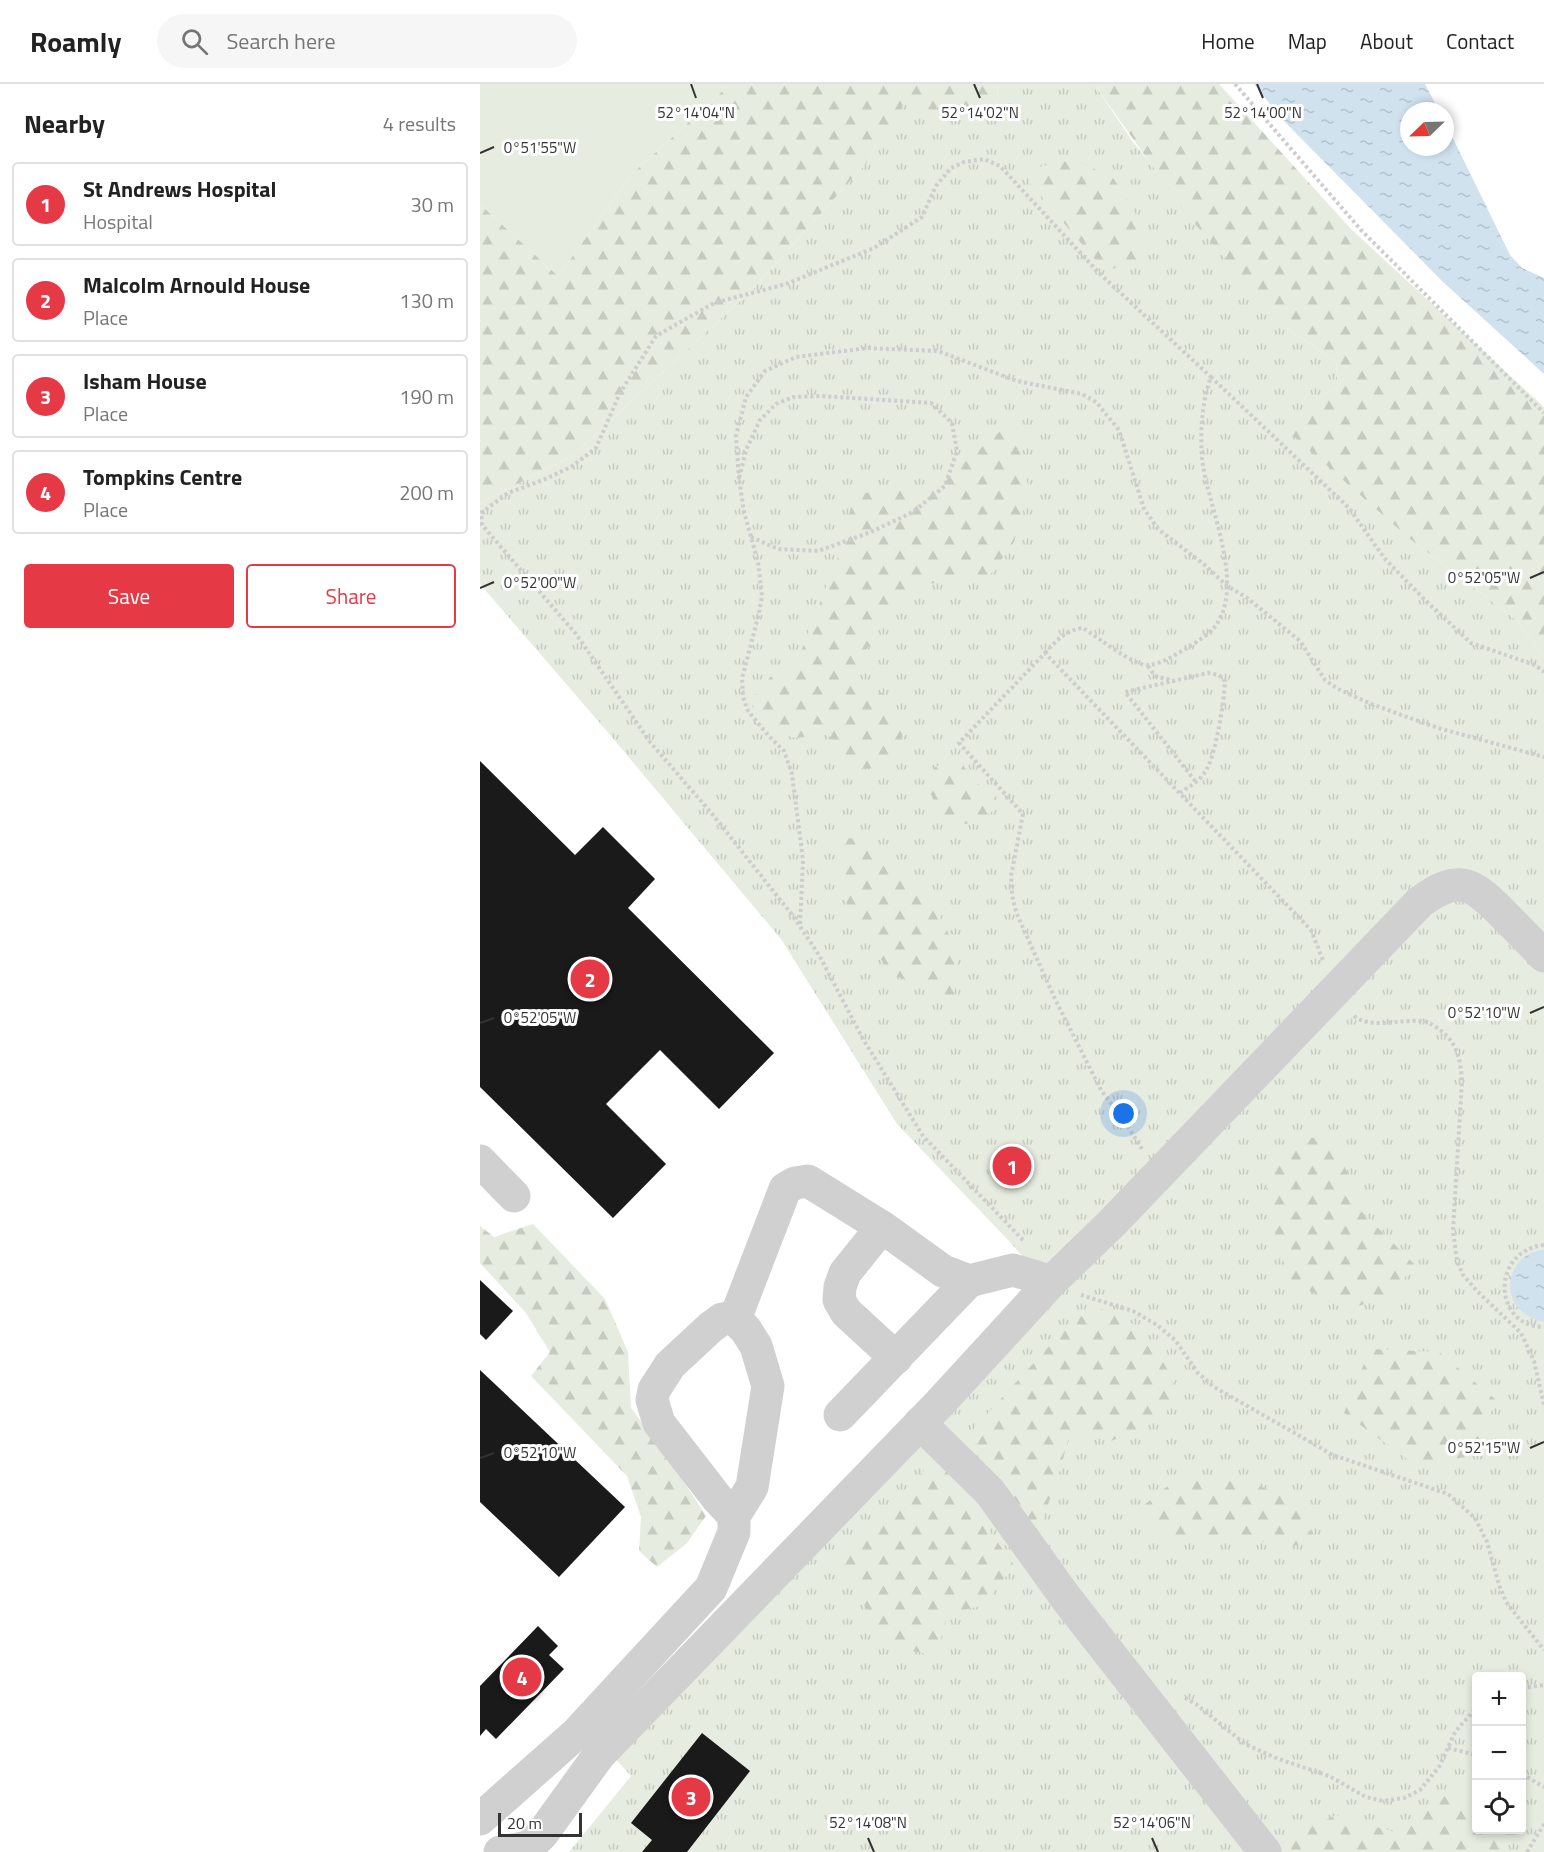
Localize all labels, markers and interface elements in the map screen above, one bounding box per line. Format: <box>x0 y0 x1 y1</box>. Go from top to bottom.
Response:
search box <box>157 14 577 68</box>
text: Roamly <box>30 20 121 63</box>
text: Search here <box>226 24 336 58</box>
icon: search <box>178 25 211 58</box>
text: Home <box>1201 25 1255 57</box>
text: Map <box>1288 25 1327 57</box>
text: About <box>1360 25 1413 57</box>
text: Contact <box>1446 25 1514 57</box>
text: 52°14'04"N <box>657 101 735 124</box>
text: 52°14'02"N <box>941 101 1019 124</box>
text: 52°14'00"N <box>1224 101 1302 124</box>
north arrow <box>1400 102 1454 156</box>
text: Nearby <box>24 104 105 143</box>
text: 4 results <box>383 108 456 139</box>
text: 0°51'55"W <box>504 136 576 159</box>
text: St Andrews Hospital <box>83 172 277 206</box>
text: 1 <box>40 189 51 220</box>
text: 30 m <box>410 189 454 220</box>
text: Hospital <box>83 206 153 237</box>
text: Malcolm Arnould House <box>83 268 310 302</box>
text: 2 <box>40 285 51 316</box>
text: 130 m <box>399 285 454 316</box>
text: Place <box>83 302 128 333</box>
text: Isham House <box>83 364 207 398</box>
text: 3 <box>40 381 51 412</box>
text: 190 m <box>399 381 454 412</box>
text: Place <box>83 398 128 429</box>
text: Tompkins Centre <box>83 460 242 494</box>
text: 4 <box>40 477 51 508</box>
text: 200 m <box>399 477 454 508</box>
text: Place <box>83 494 128 525</box>
button: Save <box>24 564 234 628</box>
button: Share <box>246 564 456 628</box>
text: 0°52'05"W <box>1448 566 1520 589</box>
text: 0°52'00"W <box>504 571 576 594</box>
pin: 2 <box>570 956 610 1002</box>
text: 0°52'10"W <box>1448 1001 1520 1024</box>
text: 0°52'05"W <box>504 1006 576 1029</box>
your location <box>1109 1099 1138 1128</box>
pin: 1 <box>992 1144 1032 1188</box>
text: 0°52'15"W <box>1448 1436 1520 1459</box>
text: 0°52'10"W <box>504 1441 576 1464</box>
pin: 4 <box>502 1654 542 1700</box>
map controls <box>1472 1672 1526 1834</box>
button: + <box>1472 1672 1526 1726</box>
button: − <box>1472 1726 1526 1780</box>
pin: 3 <box>672 1774 710 1820</box>
button: locate <box>1472 1780 1526 1834</box>
scale bar <box>498 1810 582 1838</box>
text: 20 m <box>507 1811 542 1835</box>
text: 52°14'08"N <box>829 1811 907 1834</box>
text: 52°14'06"N <box>1113 1811 1191 1834</box>

